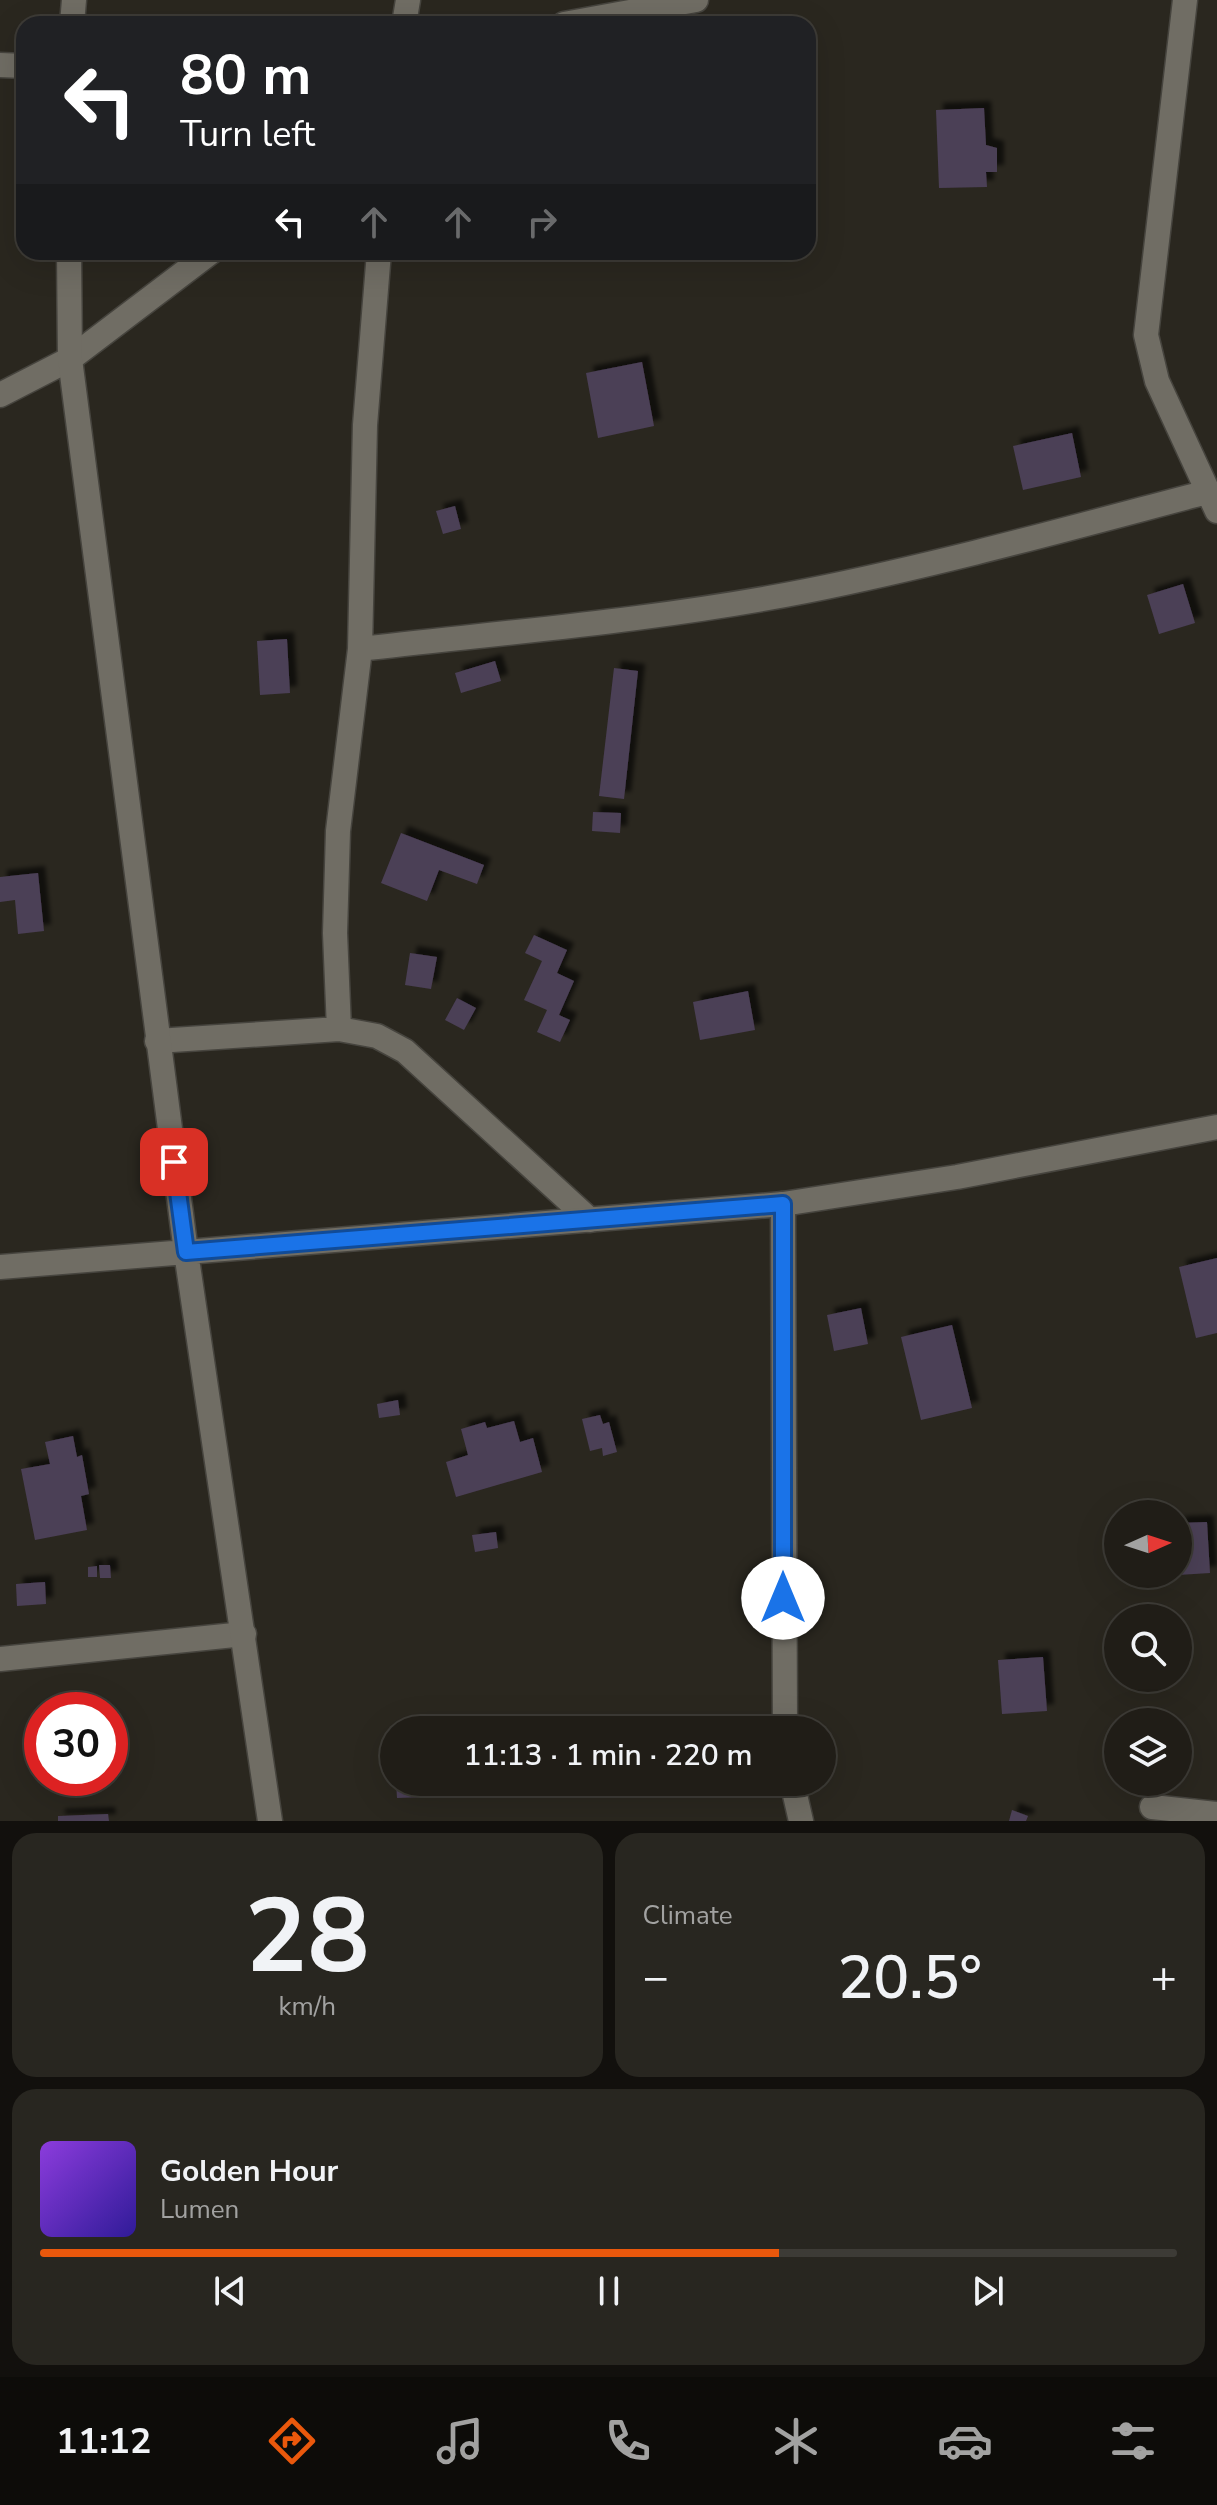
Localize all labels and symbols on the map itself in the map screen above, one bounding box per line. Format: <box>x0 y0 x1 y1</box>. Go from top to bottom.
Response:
pin <box>140 1128 208 1196</box>
north arrow <box>1104 1500 1192 1588</box>
position arrow <box>741 1556 825 1640</box>
speed limit sign: 30 <box>24 1692 128 1796</box>

